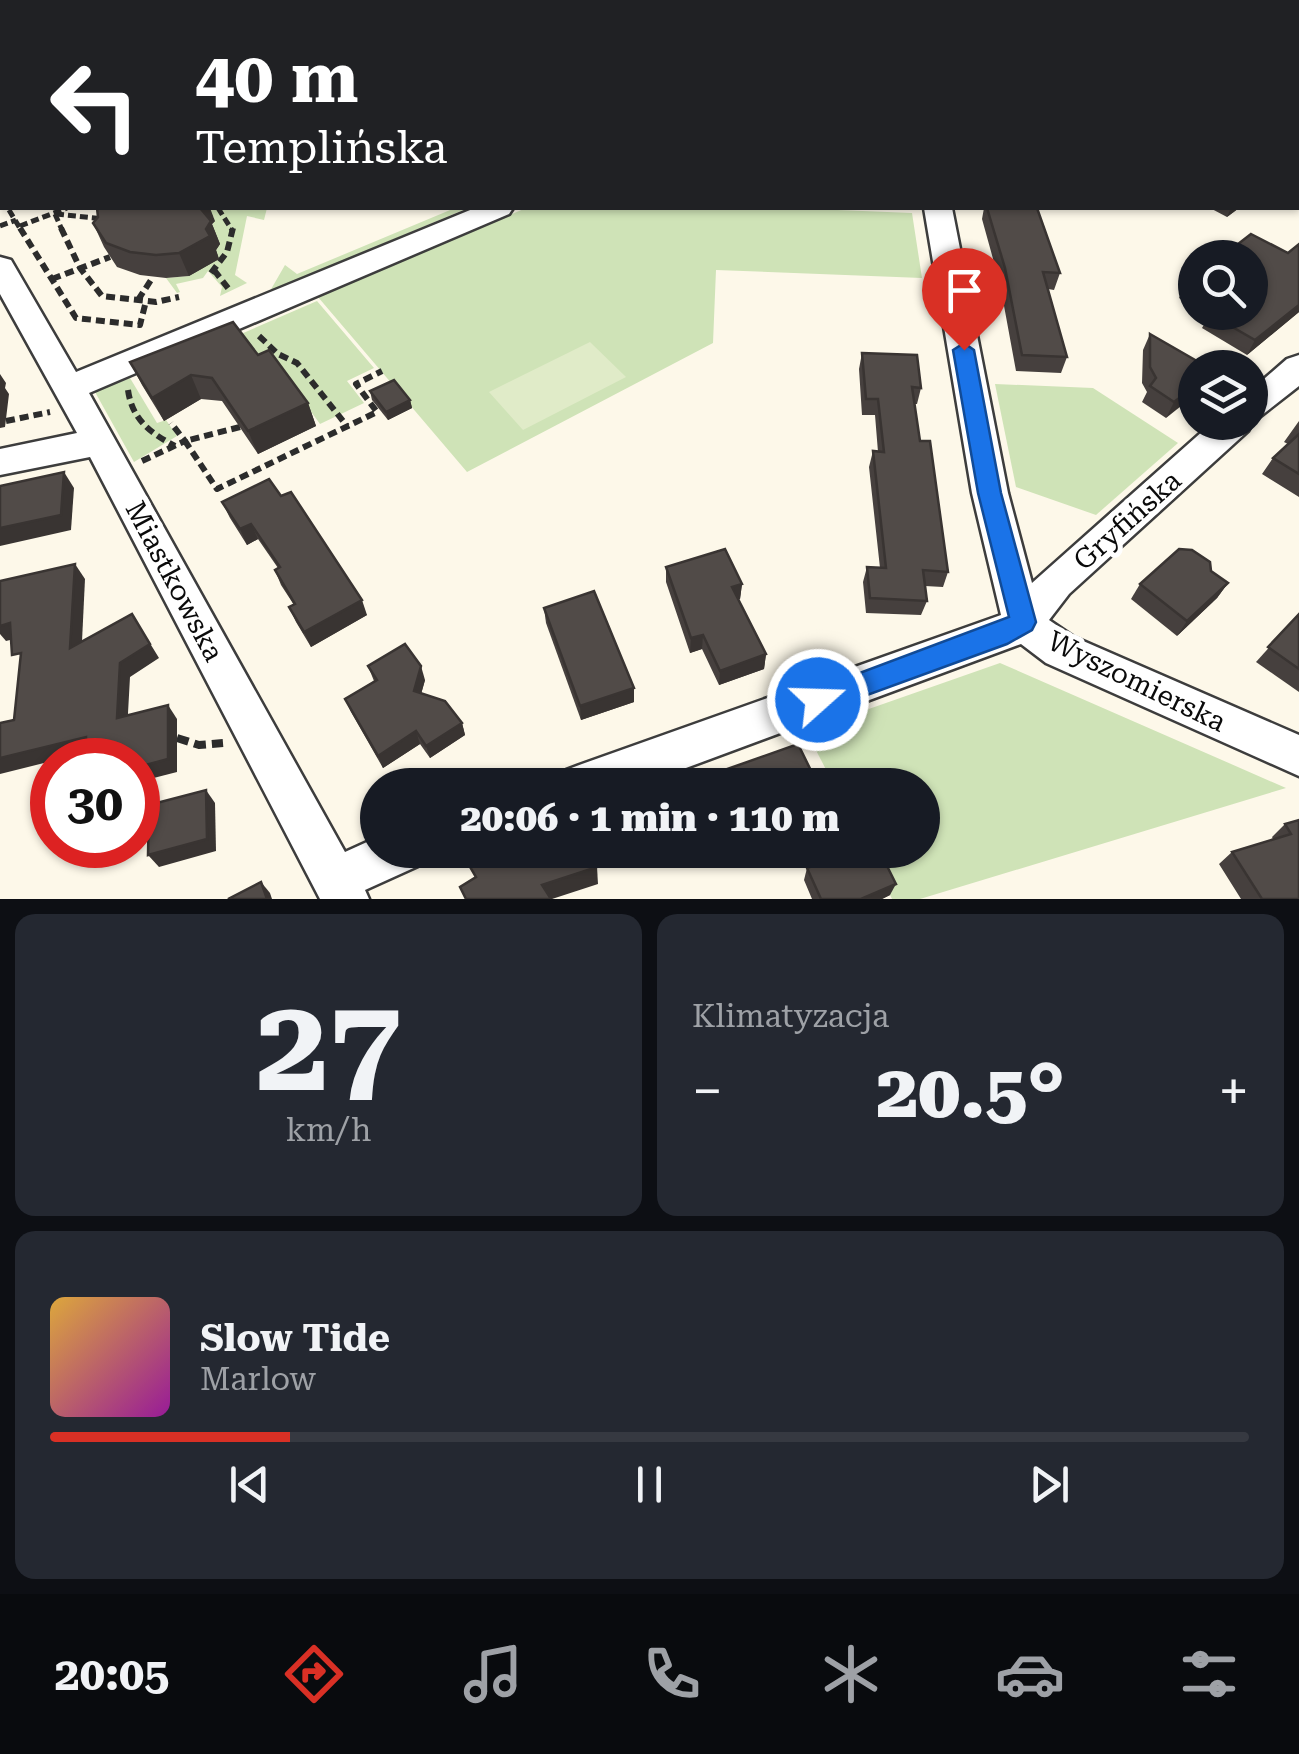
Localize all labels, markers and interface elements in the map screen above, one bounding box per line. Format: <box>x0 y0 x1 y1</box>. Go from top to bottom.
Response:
text: 40 m <box>195 37 359 119</box>
icon: left <box>30 40 160 170</box>
text: Templińska <box>195 121 447 174</box>
map controls <box>1178 240 1268 440</box>
button: search <box>1178 240 1268 330</box>
pin <box>922 248 1007 351</box>
icon: arrive <box>937 263 992 318</box>
button: layers <box>1178 350 1268 440</box>
street label: Gryfińska <box>1067 464 1188 577</box>
street label: Miastkowska <box>119 496 231 667</box>
street label: Wyszomierska <box>1042 624 1231 739</box>
position arrow <box>766 648 870 752</box>
speed limit sign: 30 <box>30 738 160 868</box>
text: 20:06 · 1 min · 110 m <box>460 796 840 840</box>
text: 27 <box>256 969 401 1122</box>
text: Klimatyzacja <box>692 997 889 1035</box>
text: 20.5° <box>876 1047 1065 1135</box>
text: − <box>692 1059 723 1123</box>
text: + <box>1218 1059 1249 1123</box>
text: km/h <box>286 1111 371 1149</box>
text: Slow Tide <box>200 1316 390 1360</box>
text: Marlow <box>200 1360 316 1398</box>
icon: previous <box>222 1457 277 1512</box>
icon: pause <box>622 1457 677 1512</box>
icon: next <box>1022 1457 1077 1512</box>
icon: directions <box>279 1639 349 1709</box>
icon: music <box>458 1639 528 1709</box>
icon: phone <box>637 1639 707 1709</box>
icon: climate <box>816 1639 886 1709</box>
icon: car <box>995 1639 1065 1709</box>
icon: filters <box>1174 1639 1244 1709</box>
text: 20:05 <box>55 1648 169 1701</box>

